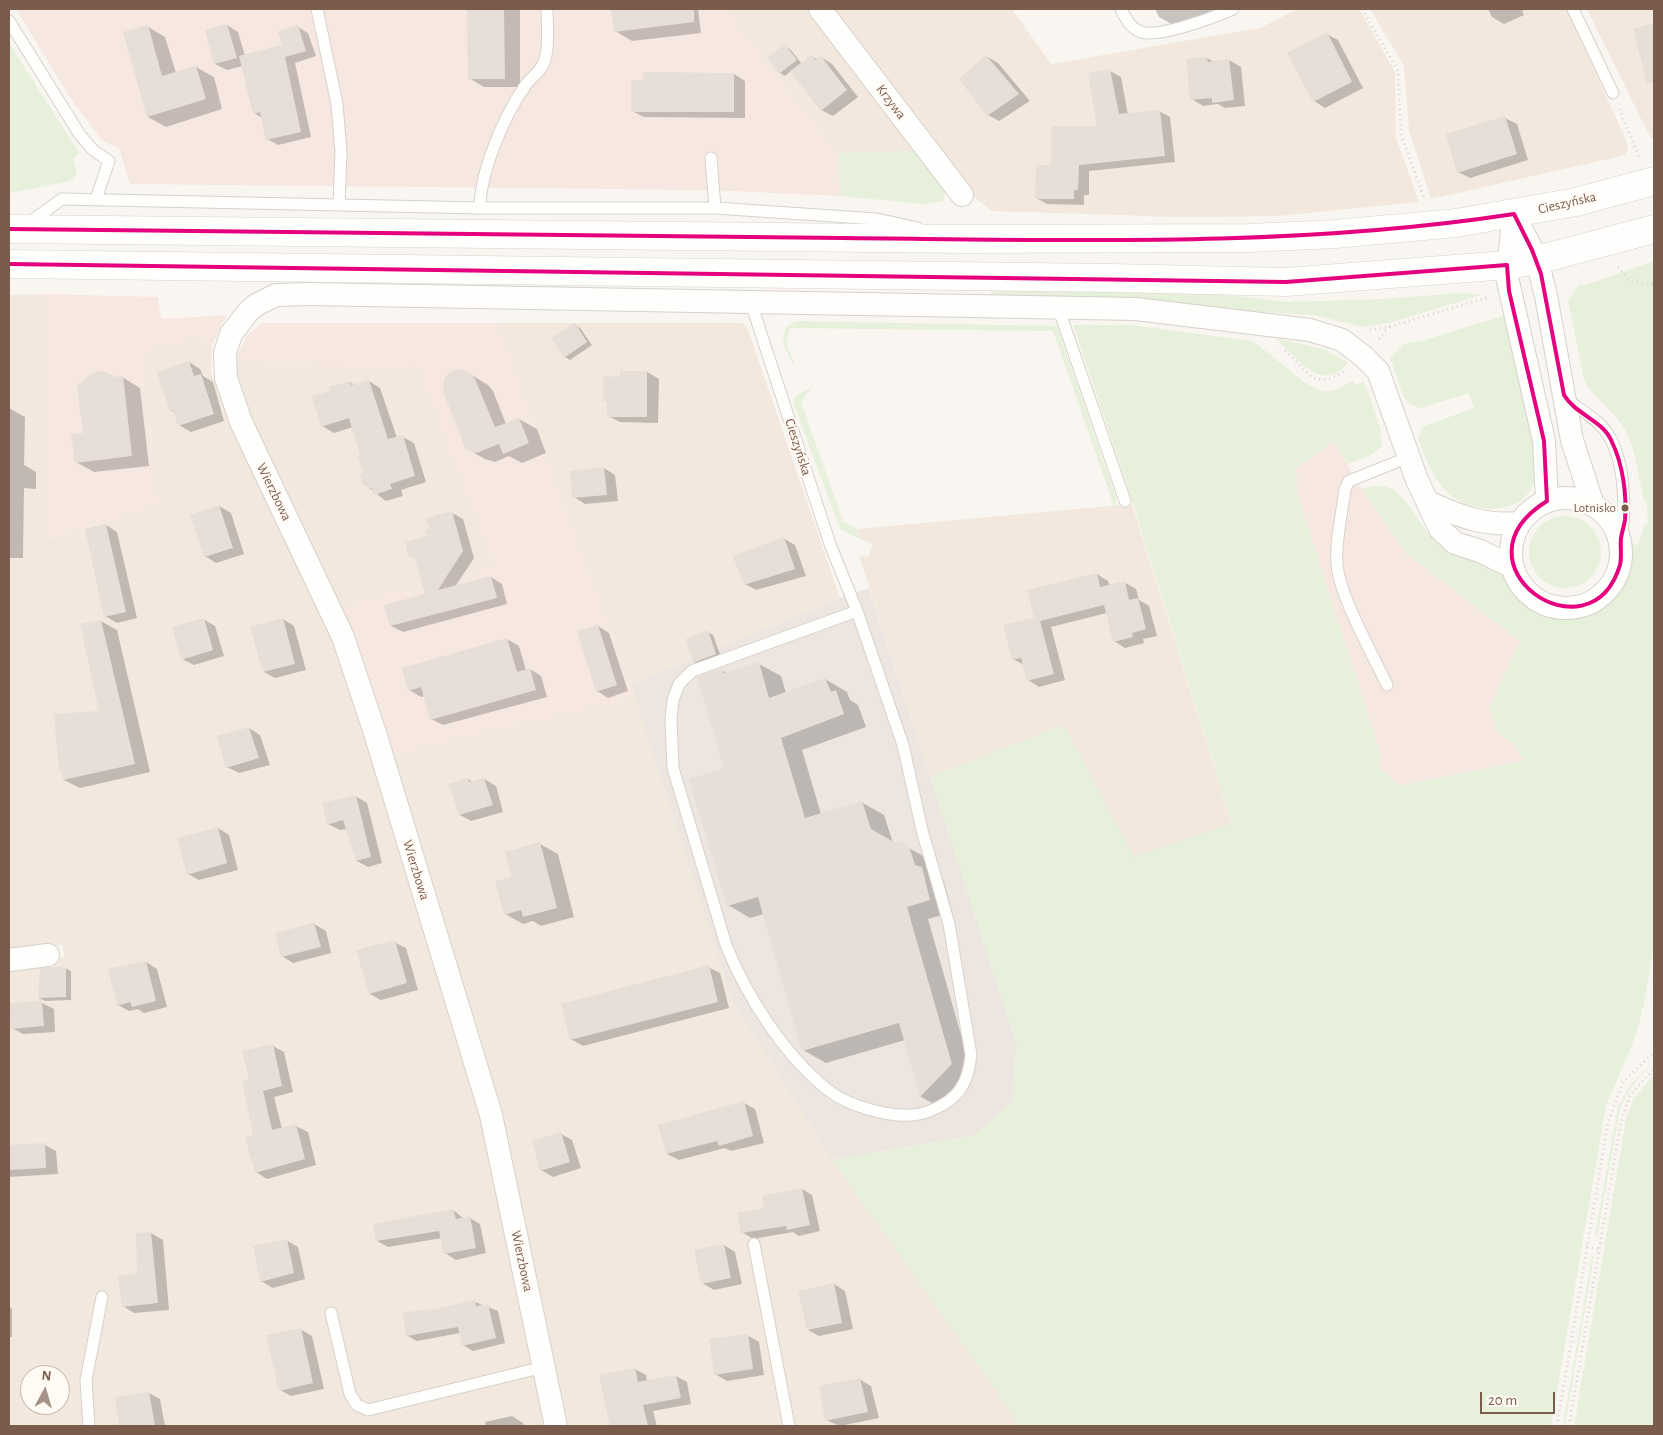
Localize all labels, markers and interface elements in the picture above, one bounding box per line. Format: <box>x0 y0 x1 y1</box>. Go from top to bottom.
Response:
street label: Krzywa <box>872 81 910 123</box>
street label: Cieszyńska <box>1536 188 1598 218</box>
street label: Cieszyńska <box>781 416 815 478</box>
street label: Wierzbowa <box>253 460 295 524</box>
place label: Lotnisko <box>1573 500 1616 516</box>
marker: Lotnisko <box>1620 503 1630 513</box>
street label: Wierzbowa <box>399 838 433 902</box>
street label: Wierzbowa <box>507 1229 537 1293</box>
north arrow <box>20 1365 70 1415</box>
text: N <box>41 1369 52 1384</box>
scale bar <box>1483 1382 1558 1414</box>
text: 20 m <box>1488 1393 1517 1408</box>

